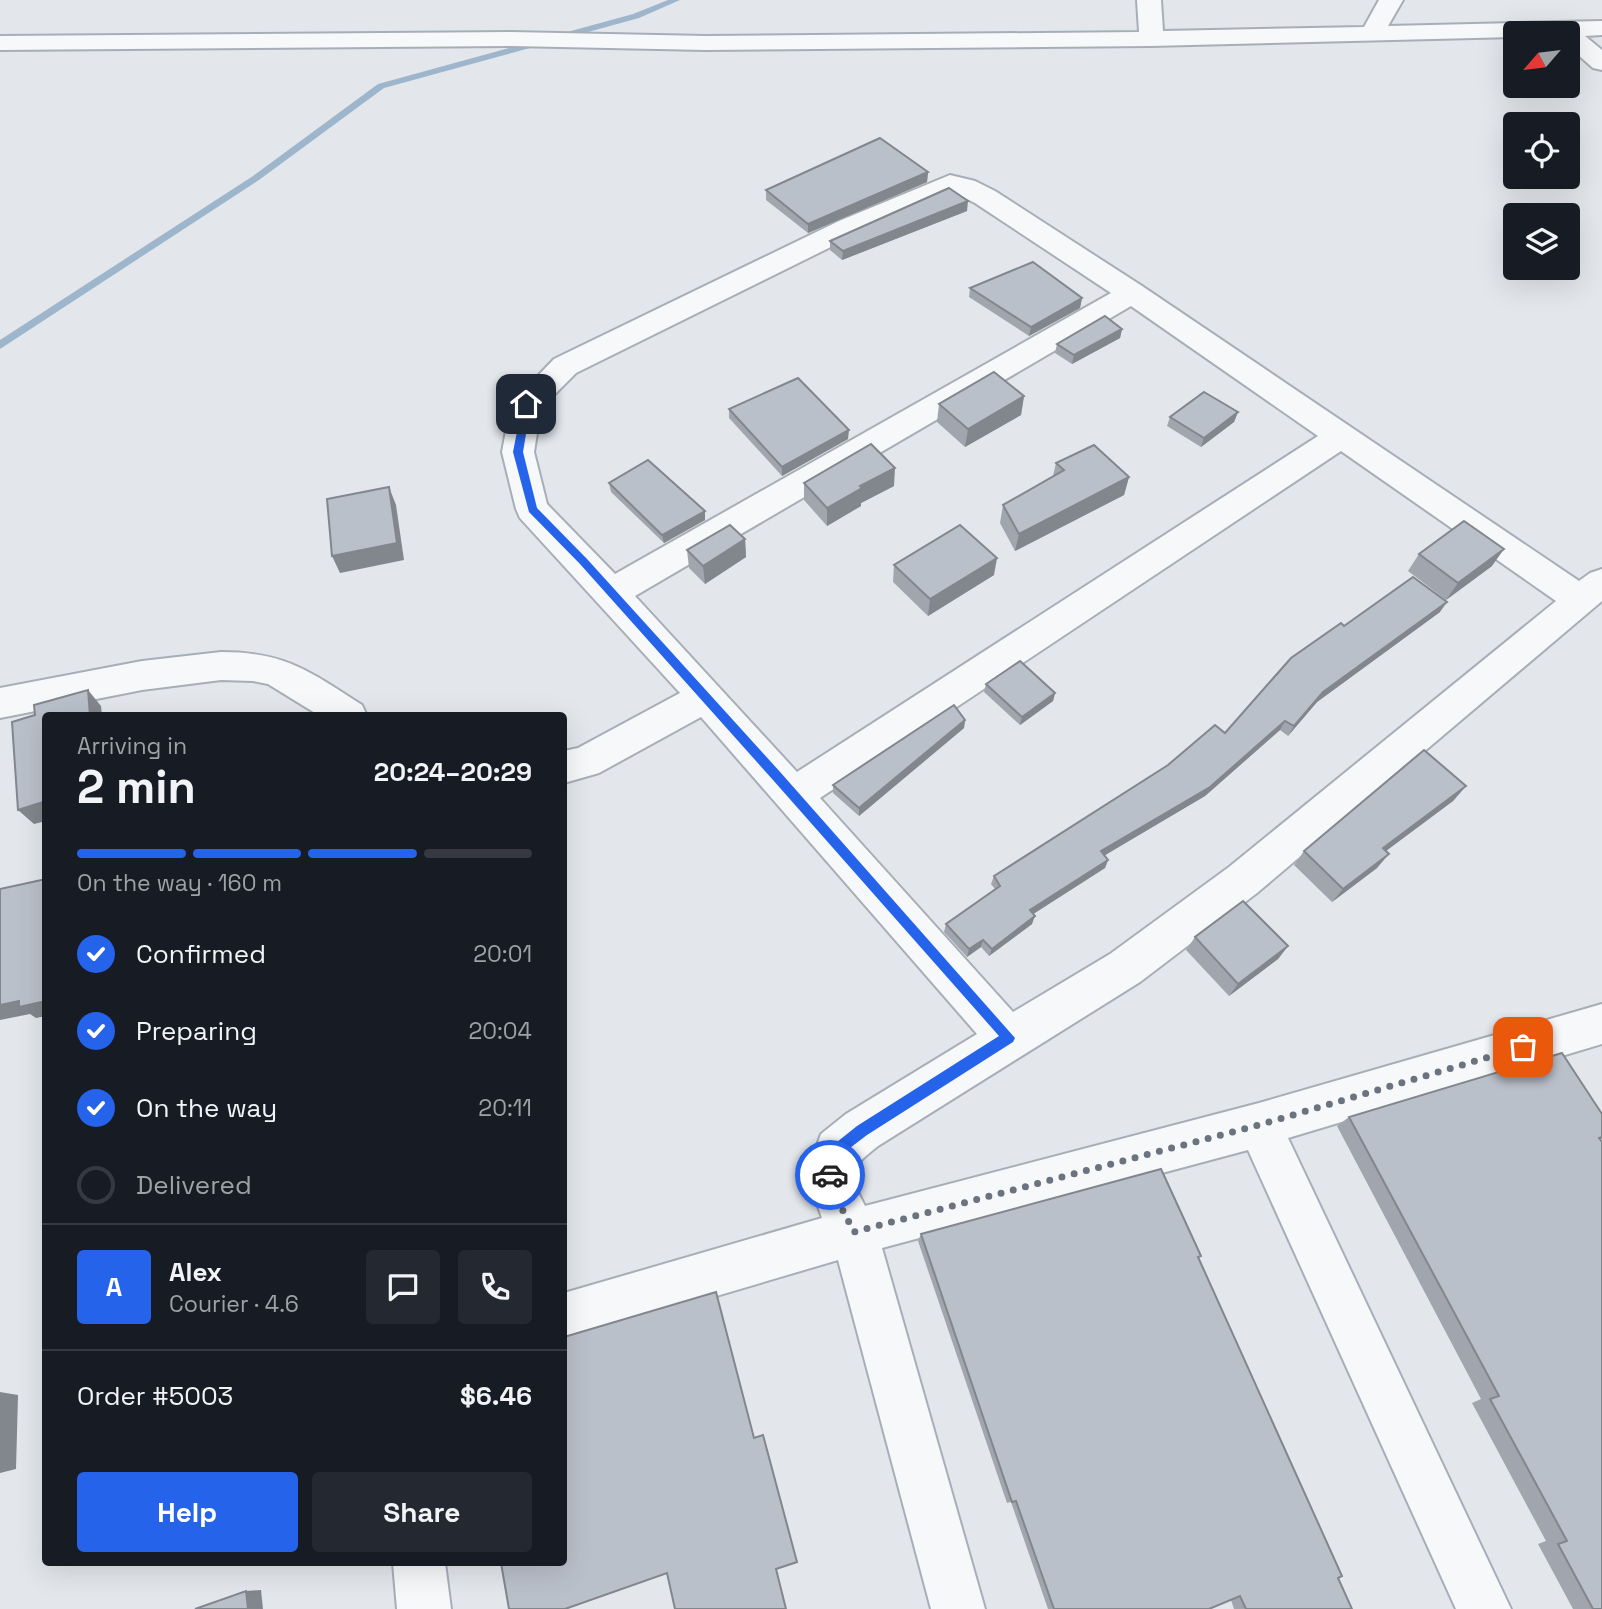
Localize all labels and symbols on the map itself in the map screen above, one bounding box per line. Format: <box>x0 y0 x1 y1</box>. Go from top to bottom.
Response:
north arrow <box>1503 21 1580 98</box>
pin <box>496 374 556 434</box>
pin <box>1493 1017 1553 1077</box>
courier <box>795 1140 865 1210</box>

